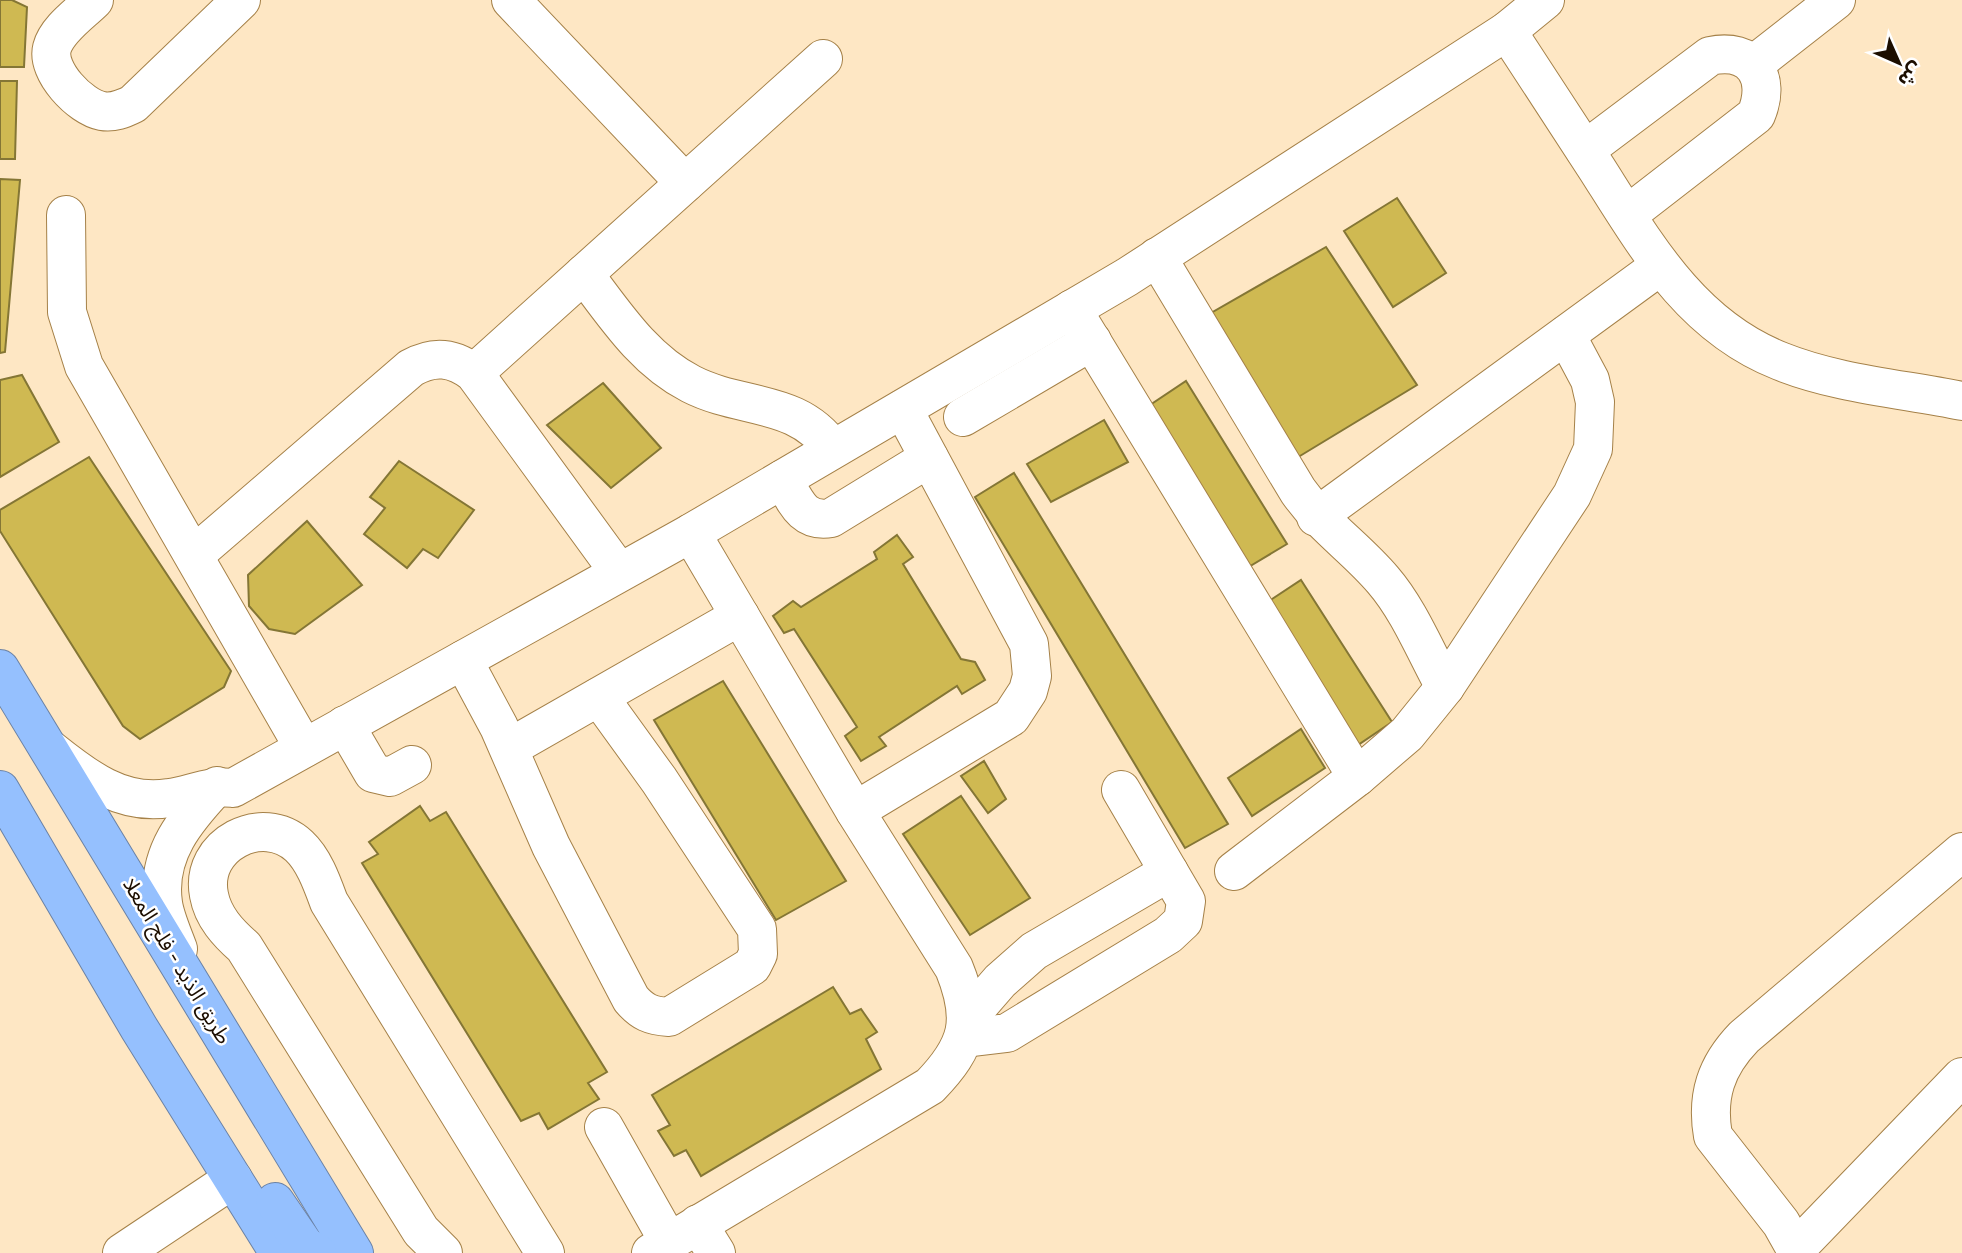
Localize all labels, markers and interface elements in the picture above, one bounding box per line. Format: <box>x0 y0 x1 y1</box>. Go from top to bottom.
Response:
north arrow <box>1864 28 1934 98</box>
text: ش <box>1893 57 1928 92</box>
street label: طريق الذيد - فلج المعلا <box>115 873 237 1050</box>

